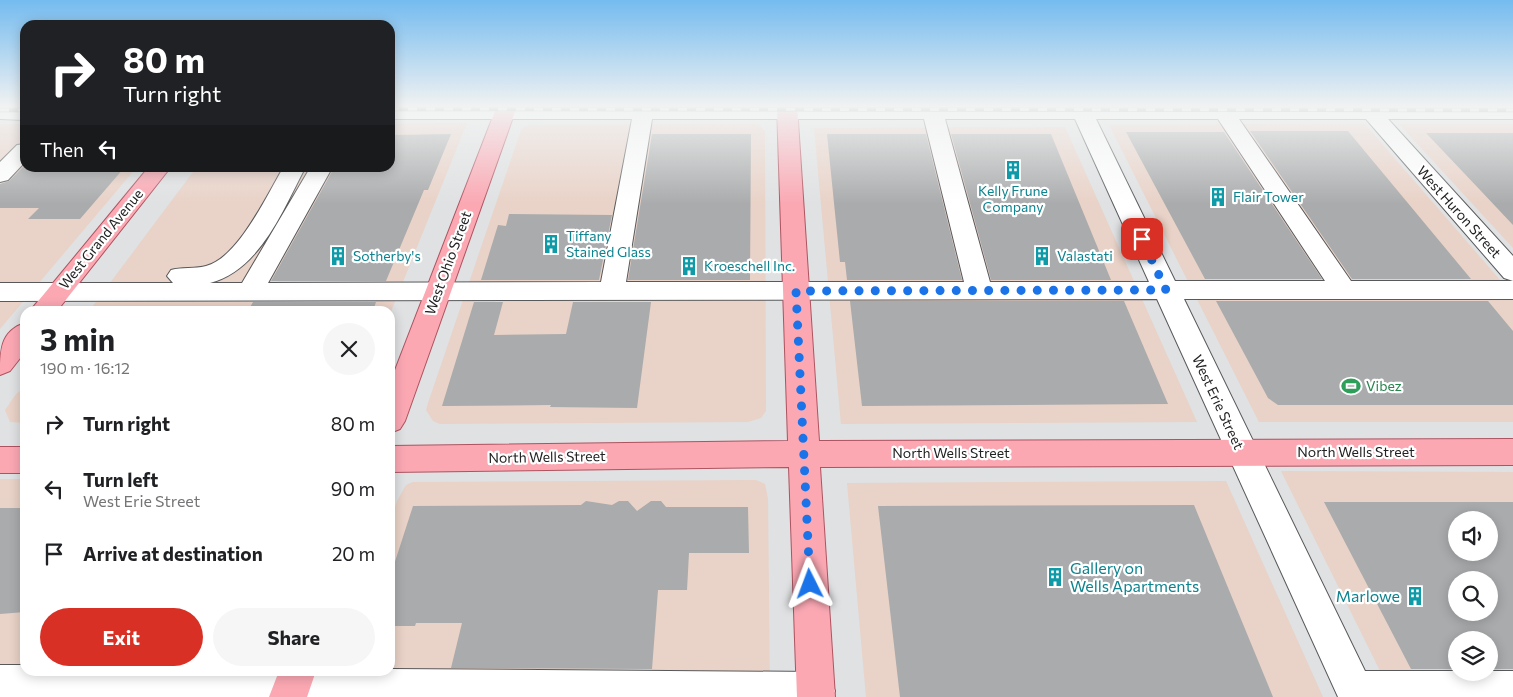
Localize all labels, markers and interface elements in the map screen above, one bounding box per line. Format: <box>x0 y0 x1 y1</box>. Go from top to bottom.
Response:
text: 80 m <box>123 37 205 80</box>
icon: right <box>40 40 105 105</box>
text: Turn right <box>123 80 221 107</box>
icon: left <box>94 135 122 163</box>
text: Then <box>40 138 84 161</box>
building icon: Kelly Frune Company <box>1002 159 1024 181</box>
street label: West Huron Street <box>1414 162 1505 261</box>
place label: Kelly Frune Company <box>978 182 1048 215</box>
street label: West Grand Avenue <box>55 185 146 292</box>
building icon: Flair Tower <box>1207 186 1229 208</box>
place label: Flair Tower <box>1233 188 1304 205</box>
street label: West Ohio Street <box>421 208 474 317</box>
pin <box>1121 218 1163 260</box>
icon: arrive <box>1128 225 1156 253</box>
place label: Tiffany Stained Glass <box>566 227 651 260</box>
building icon: Tiffany Stained Glass <box>540 233 562 255</box>
building icon: Sotherby's <box>327 245 349 267</box>
building icon: Valastati <box>1031 245 1053 267</box>
place label: Sotherby's <box>353 247 421 264</box>
place label: Valastati <box>1057 247 1113 264</box>
building icon: Kroeschell Inc. <box>678 255 700 277</box>
place label: Kroeschell Inc. <box>704 257 795 274</box>
text: 3 min <box>40 320 115 357</box>
button: close <box>323 323 375 375</box>
street label: West Erie Street <box>1189 352 1248 452</box>
text: 190 m · 16:12 <box>40 358 130 377</box>
sports icon: Vibez <box>1340 375 1362 397</box>
place label: Vibez <box>1366 377 1402 394</box>
icon: right <box>40 410 68 438</box>
text: Turn right <box>83 412 170 435</box>
text: 80 m <box>331 412 375 435</box>
street label: North Wells Street <box>1297 443 1415 460</box>
street label: North Wells Street <box>892 444 1010 461</box>
street label: North Wells Street <box>488 447 606 466</box>
text: Turn left <box>83 468 158 491</box>
icon: left <box>40 475 68 503</box>
text: 90 m <box>331 477 375 500</box>
text: West Erie Street <box>83 491 200 510</box>
map controls <box>1448 511 1498 681</box>
button: sound <box>1448 511 1498 561</box>
icon: arrive <box>40 540 68 568</box>
text: Arrive at destination <box>83 542 263 565</box>
text: 20 m <box>332 542 375 565</box>
position arrow <box>783 557 835 609</box>
place label: Gallery on Wells Apartments <box>1070 558 1199 595</box>
building icon: Gallery on Wells Apartments <box>1044 566 1066 588</box>
button: search <box>1448 571 1498 621</box>
building icon: Marlowe <box>1404 585 1426 607</box>
place label: Marlowe <box>1336 586 1400 605</box>
button: Exit <box>40 608 203 666</box>
button: Share <box>213 608 375 666</box>
button: layers <box>1448 631 1498 681</box>

